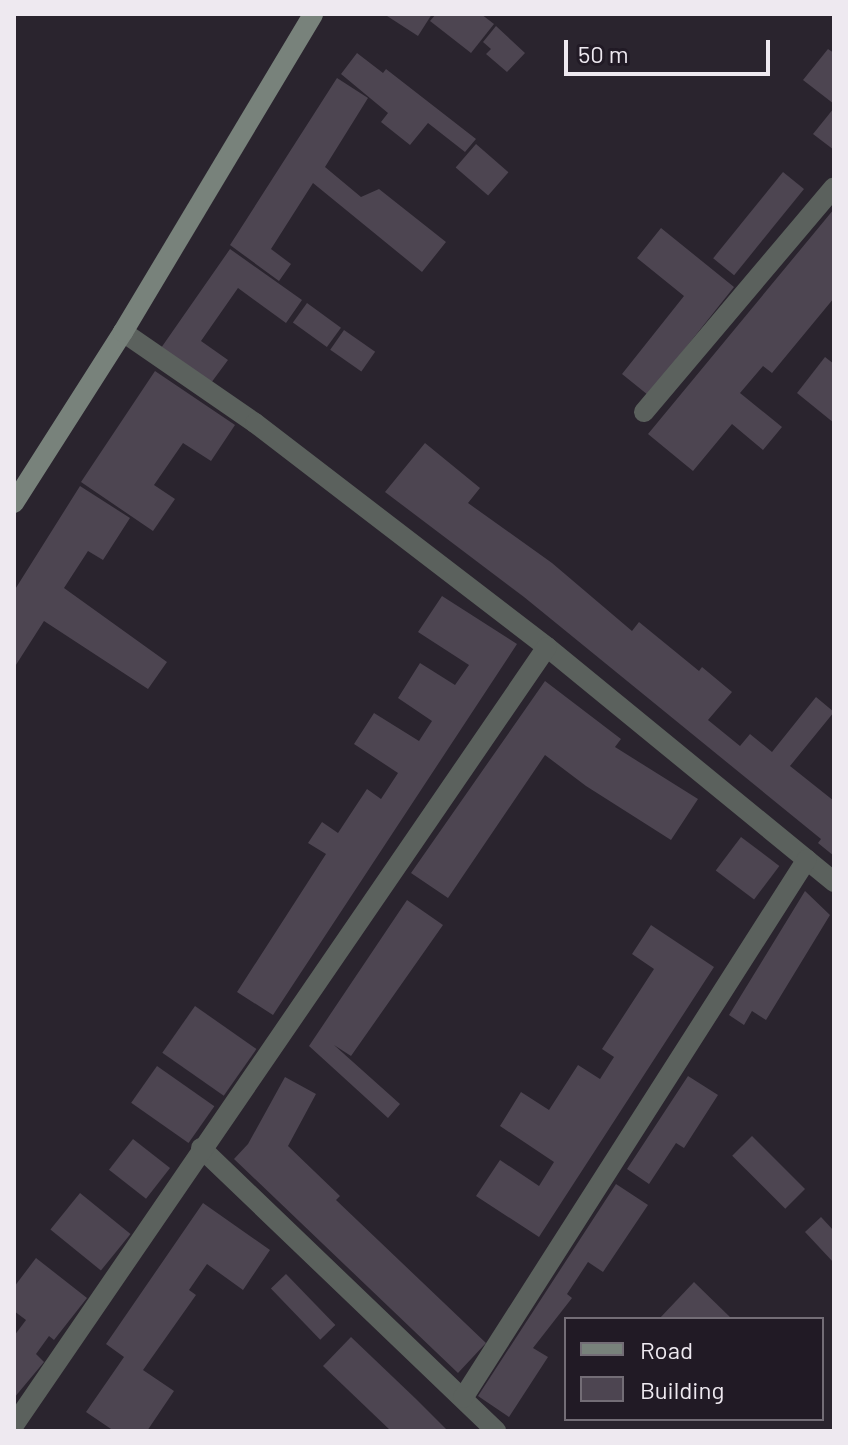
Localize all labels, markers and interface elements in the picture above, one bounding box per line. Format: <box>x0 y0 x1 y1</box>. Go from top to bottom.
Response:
scale bar <box>568 24 774 74</box>
text: 50 m <box>578 39 629 68</box>
legend <box>564 1317 824 1421</box>
text: Road <box>640 1335 693 1364</box>
text: Building <box>640 1375 724 1404</box>

